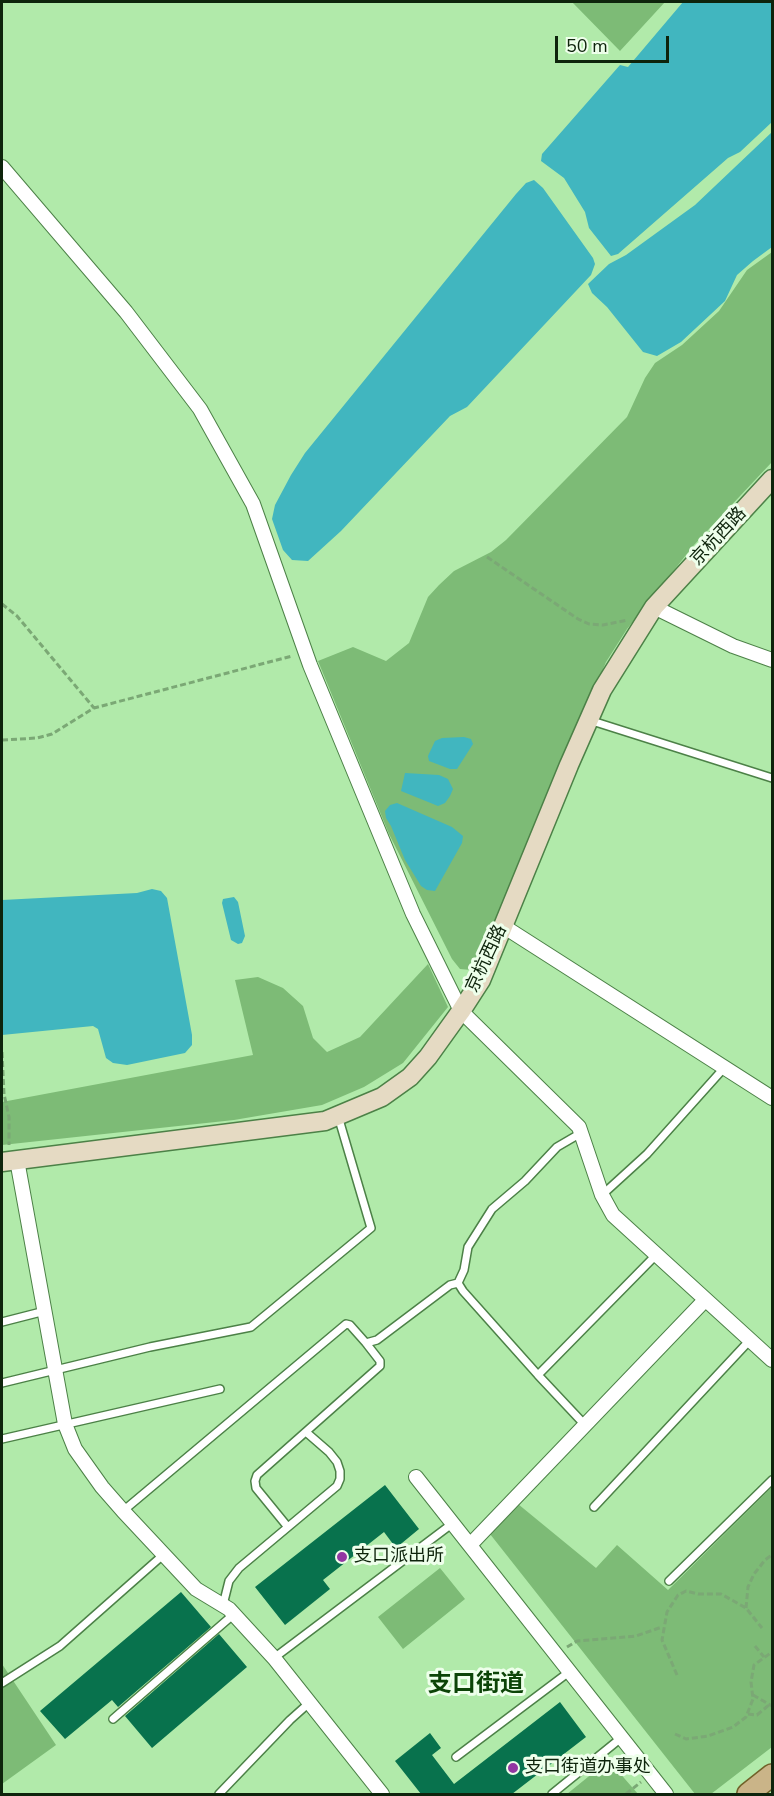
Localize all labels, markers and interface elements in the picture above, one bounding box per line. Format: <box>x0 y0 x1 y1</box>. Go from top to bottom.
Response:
scale bar <box>558 24 672 62</box>
text: 50 m <box>566 34 608 58</box>
street label: 京杭西路 <box>687 503 751 571</box>
street label: 京杭西路 <box>462 922 512 996</box>
place label: 支口派出所 <box>354 1546 444 1568</box>
marker: 支口派出所 <box>335 1550 349 1564</box>
district label: 支口街道 <box>428 1671 524 1699</box>
place label: 支口街道办事处 <box>525 1757 651 1779</box>
marker: 支口街道办事处 <box>506 1761 520 1775</box>

